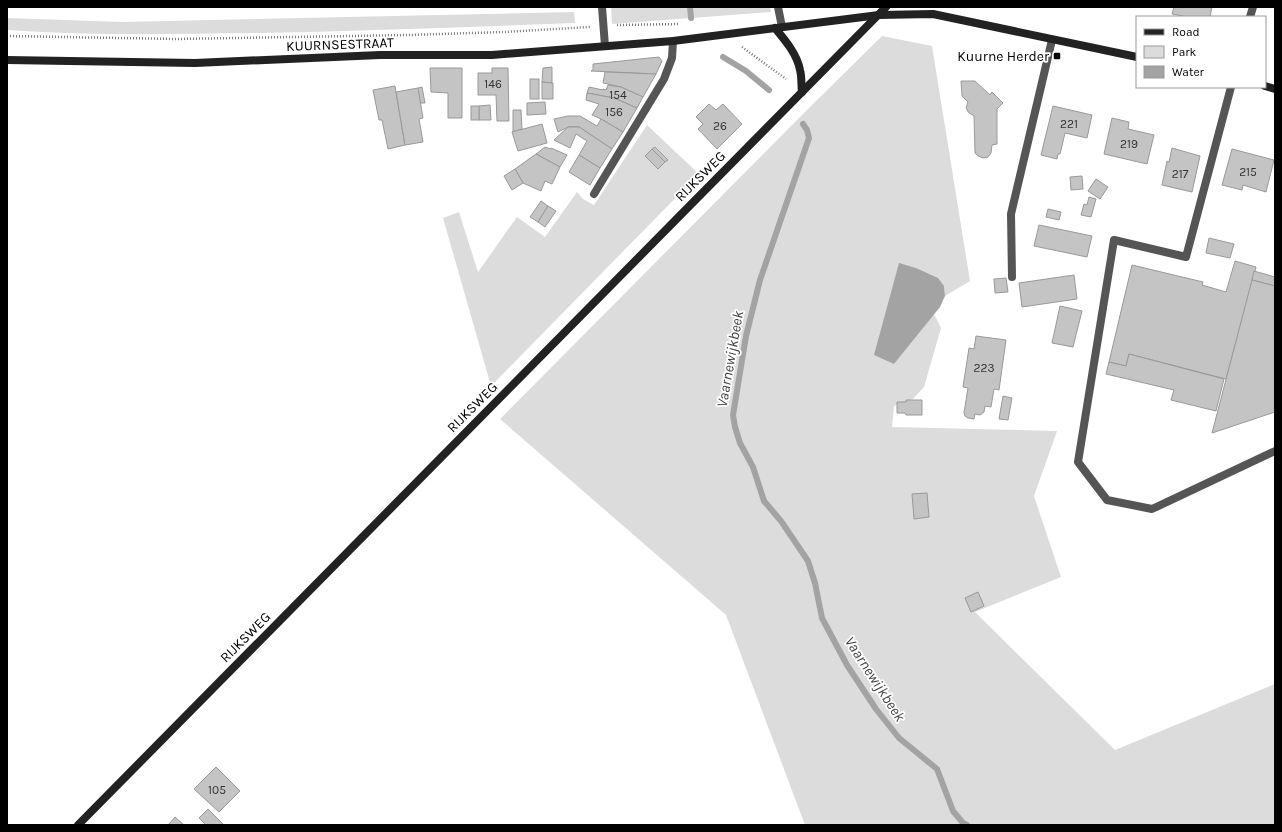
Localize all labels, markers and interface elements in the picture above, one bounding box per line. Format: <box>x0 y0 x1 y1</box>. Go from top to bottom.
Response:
legend <box>1136 16 1266 88</box>
text: Road <box>1172 25 1200 39</box>
street label: KUURNSESTRAAT <box>286 34 394 55</box>
text: Park <box>1172 45 1197 59</box>
place label: Kuurne Herder <box>957 48 1050 65</box>
marker: Kuurne Herder <box>1052 51 1062 61</box>
text: Water <box>1172 65 1205 79</box>
house number: 146 <box>484 77 502 91</box>
house number: 154 <box>609 88 627 102</box>
house number: 156 <box>605 105 623 119</box>
house number: 221 <box>1060 117 1078 131</box>
house number: 26 <box>713 119 727 133</box>
house number: 219 <box>1120 137 1138 151</box>
street label: RIJKSWEG <box>672 148 729 205</box>
house number: 215 <box>1239 165 1257 179</box>
house number: 217 <box>1172 167 1189 181</box>
water label: Vaarnewijkbeek <box>713 309 747 409</box>
house number: 223 <box>974 361 995 375</box>
street label: RIJKSWEG <box>444 379 501 436</box>
street label: RIJKSWEG <box>217 609 274 666</box>
water label: Vaarnewijkbeek <box>841 633 909 725</box>
house number: 105 <box>208 783 226 797</box>

